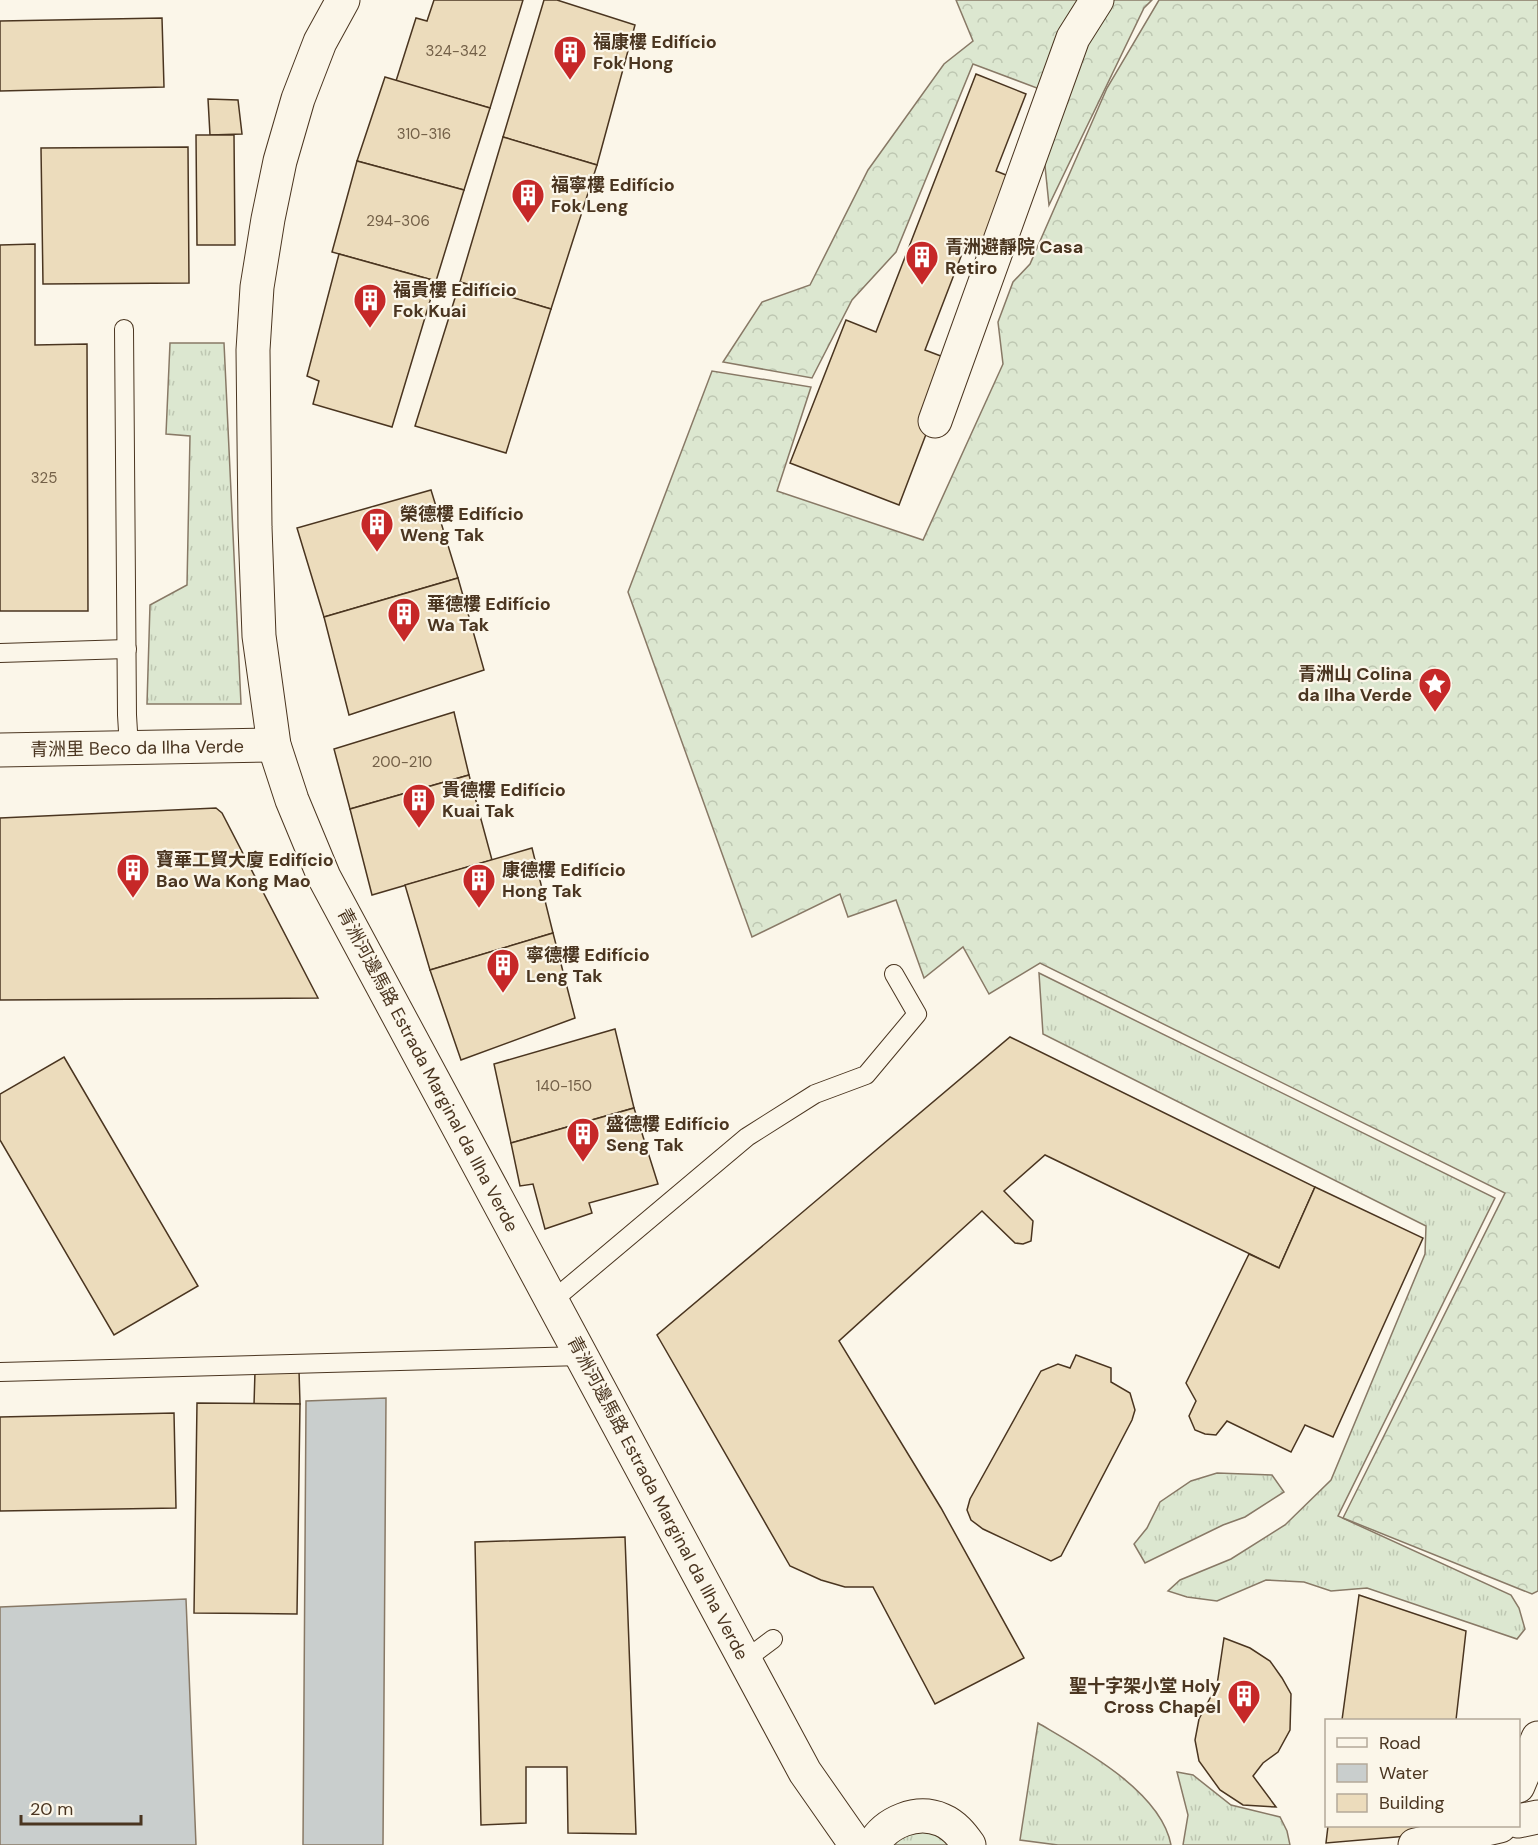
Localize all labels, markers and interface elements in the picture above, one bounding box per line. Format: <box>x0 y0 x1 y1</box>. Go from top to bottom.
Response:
place label: 福康樓 Edifício Fok Hong <box>593 30 717 75</box>
building icon: 福康樓 Edifício Fok Hong <box>552 34 588 81</box>
house number: 324-342 <box>425 41 487 61</box>
house number: 310-316 <box>397 124 451 144</box>
place label: 福寧樓 Edifício Fok Leng <box>551 173 675 218</box>
building icon: 福寧樓 Edifício Fok Leng <box>510 177 546 224</box>
house number: 294-306 <box>366 211 430 231</box>
place label: 青洲避靜院 Casa Retiro <box>945 235 1083 280</box>
building icon: 青洲避靜院 Casa Retiro <box>904 239 940 286</box>
place label: 福貴樓 Edifício Fok Kuai <box>393 278 517 323</box>
building icon: 福貴樓 Edifício Fok Kuai <box>352 282 388 329</box>
house number: 325 <box>31 468 57 488</box>
place label: 榮德樓 Edifício Weng Tak <box>400 502 524 547</box>
building icon: 榮德樓 Edifício Weng Tak <box>359 506 395 553</box>
place label: 華德樓 Edifício Wa Tak <box>427 592 551 637</box>
building icon: 華德樓 Edifício Wa Tak <box>386 596 422 643</box>
place label: 青洲山 Colina da Ilha Verde <box>1298 662 1412 707</box>
place icon: 青洲山 Colina da Ilha Verde <box>1417 666 1453 713</box>
street label: 青洲里 Beco da Ilha Verde <box>30 734 244 762</box>
house number: 200-210 <box>372 752 432 772</box>
place label: 貴德樓 Edifício Kuai Tak <box>442 778 566 823</box>
building icon: 貴德樓 Edifício Kuai Tak <box>401 782 437 829</box>
place label: 寶華工貿大廈 Edifício Bao Wa Kong Mao <box>156 848 334 893</box>
building icon: 寶華工貿大廈 Edifício Bao Wa Kong Mao <box>115 852 151 899</box>
place label: 康德樓 Edifício Hong Tak <box>502 858 626 903</box>
building icon: 康德樓 Edifício Hong Tak <box>461 862 497 909</box>
street label: 青洲河邊馬路 Estrada Marginal da Ilha Verde <box>332 904 524 1236</box>
place label: 寧德樓 Edifício Leng Tak <box>526 943 650 988</box>
building icon: 寧德樓 Edifício Leng Tak <box>485 947 521 994</box>
house number: 140-150 <box>536 1076 592 1096</box>
place label: 盛德樓 Edifício Seng Tak <box>606 1112 730 1157</box>
building icon: 盛德樓 Edifício Seng Tak <box>565 1116 601 1163</box>
street label: 青洲河邊馬路 Estrada Marginal da Ilha Verde <box>562 1332 754 1664</box>
place label: 聖十字架小堂 Holy Cross Chapel <box>1069 1674 1221 1719</box>
building icon: 聖十字架小堂 Holy Cross Chapel <box>1226 1678 1262 1725</box>
legend <box>1325 1719 1520 1827</box>
text: Road <box>1379 1731 1421 1755</box>
text: Water <box>1379 1761 1429 1785</box>
scale bar <box>21 1788 141 1826</box>
text: Building <box>1379 1791 1444 1815</box>
text: 20 m <box>30 1797 73 1821</box>

